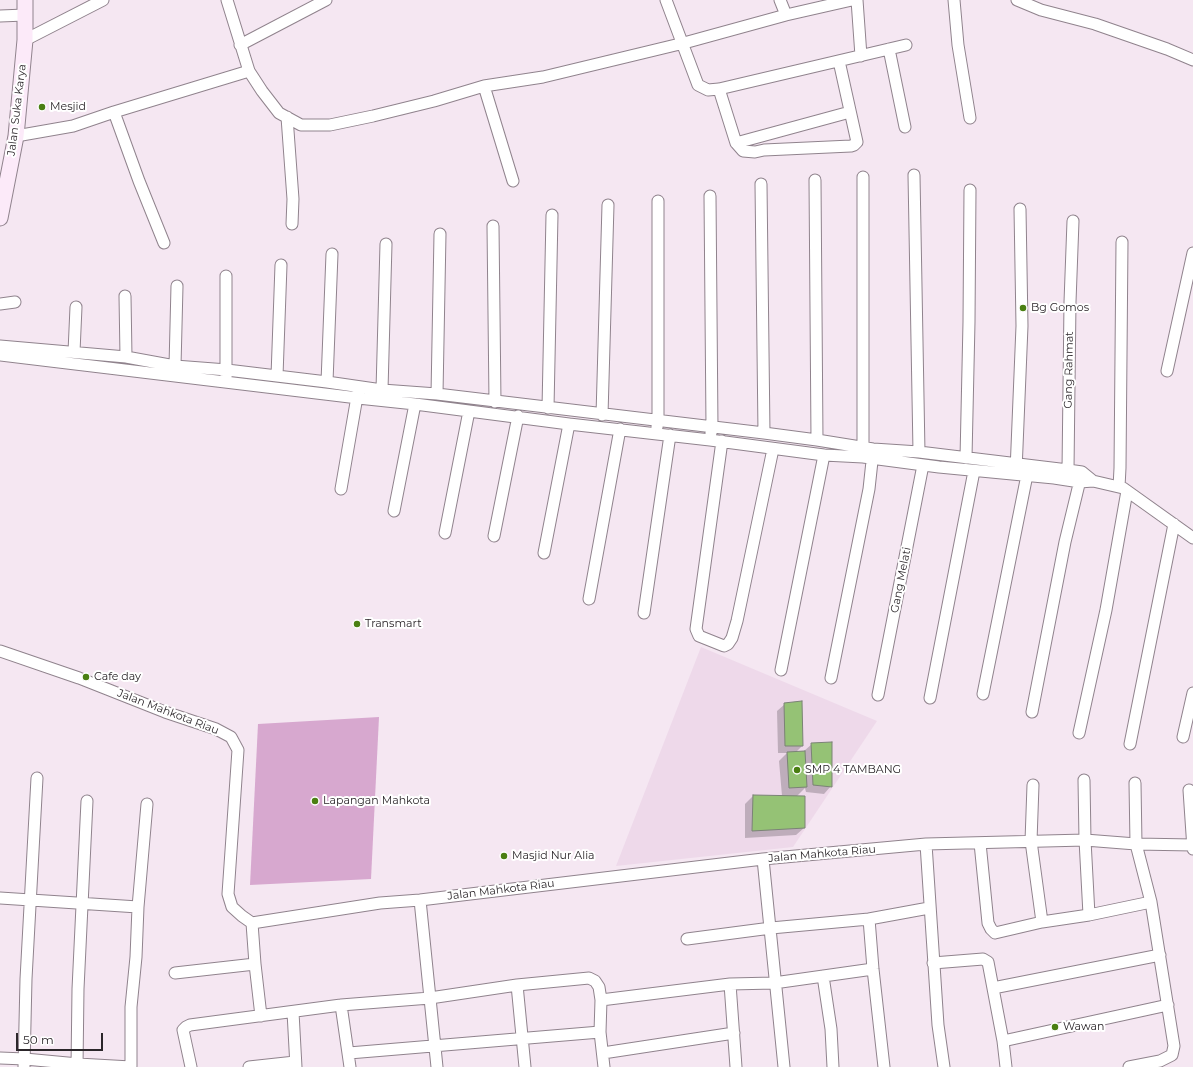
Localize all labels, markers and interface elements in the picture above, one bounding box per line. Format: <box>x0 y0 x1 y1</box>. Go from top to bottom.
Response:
street label: Jalan Suka Karya <box>5 63 29 157</box>
place label: Mesjid <box>50 100 86 114</box>
marker: Mesjid <box>37 102 47 112</box>
place label: Bg Gomos <box>1031 301 1089 315</box>
marker: Bg Gomos <box>1018 303 1028 313</box>
street label: Gang Rahmat <box>1062 331 1076 409</box>
street label: Gang Melati <box>888 546 914 614</box>
place label: Transmart <box>365 617 422 631</box>
marker: Transmart <box>352 619 362 629</box>
place label: Cafe day <box>94 670 141 684</box>
marker: Cafe day <box>81 672 91 682</box>
street label: Jalan Mahkota Riau <box>115 687 221 737</box>
place label: SMP 4 TAMBANG <box>805 763 901 777</box>
marker: SMP 4 TAMBANG <box>792 765 802 775</box>
place label: Lapangan Mahkota <box>323 794 430 808</box>
marker: Lapangan Mahkota <box>310 796 320 806</box>
street label: Jalan Mahkota Riau <box>768 843 876 865</box>
place label: Masjid Nur Alia <box>512 849 595 863</box>
marker: Masjid Nur Alia <box>499 851 509 861</box>
street label: Jalan Mahkota Riau <box>447 877 555 903</box>
place label: Wawan <box>1063 1020 1104 1034</box>
marker: Wawan <box>1050 1022 1060 1032</box>
scale bar <box>18 1025 105 1051</box>
text: 50 m <box>23 1032 54 1047</box>

